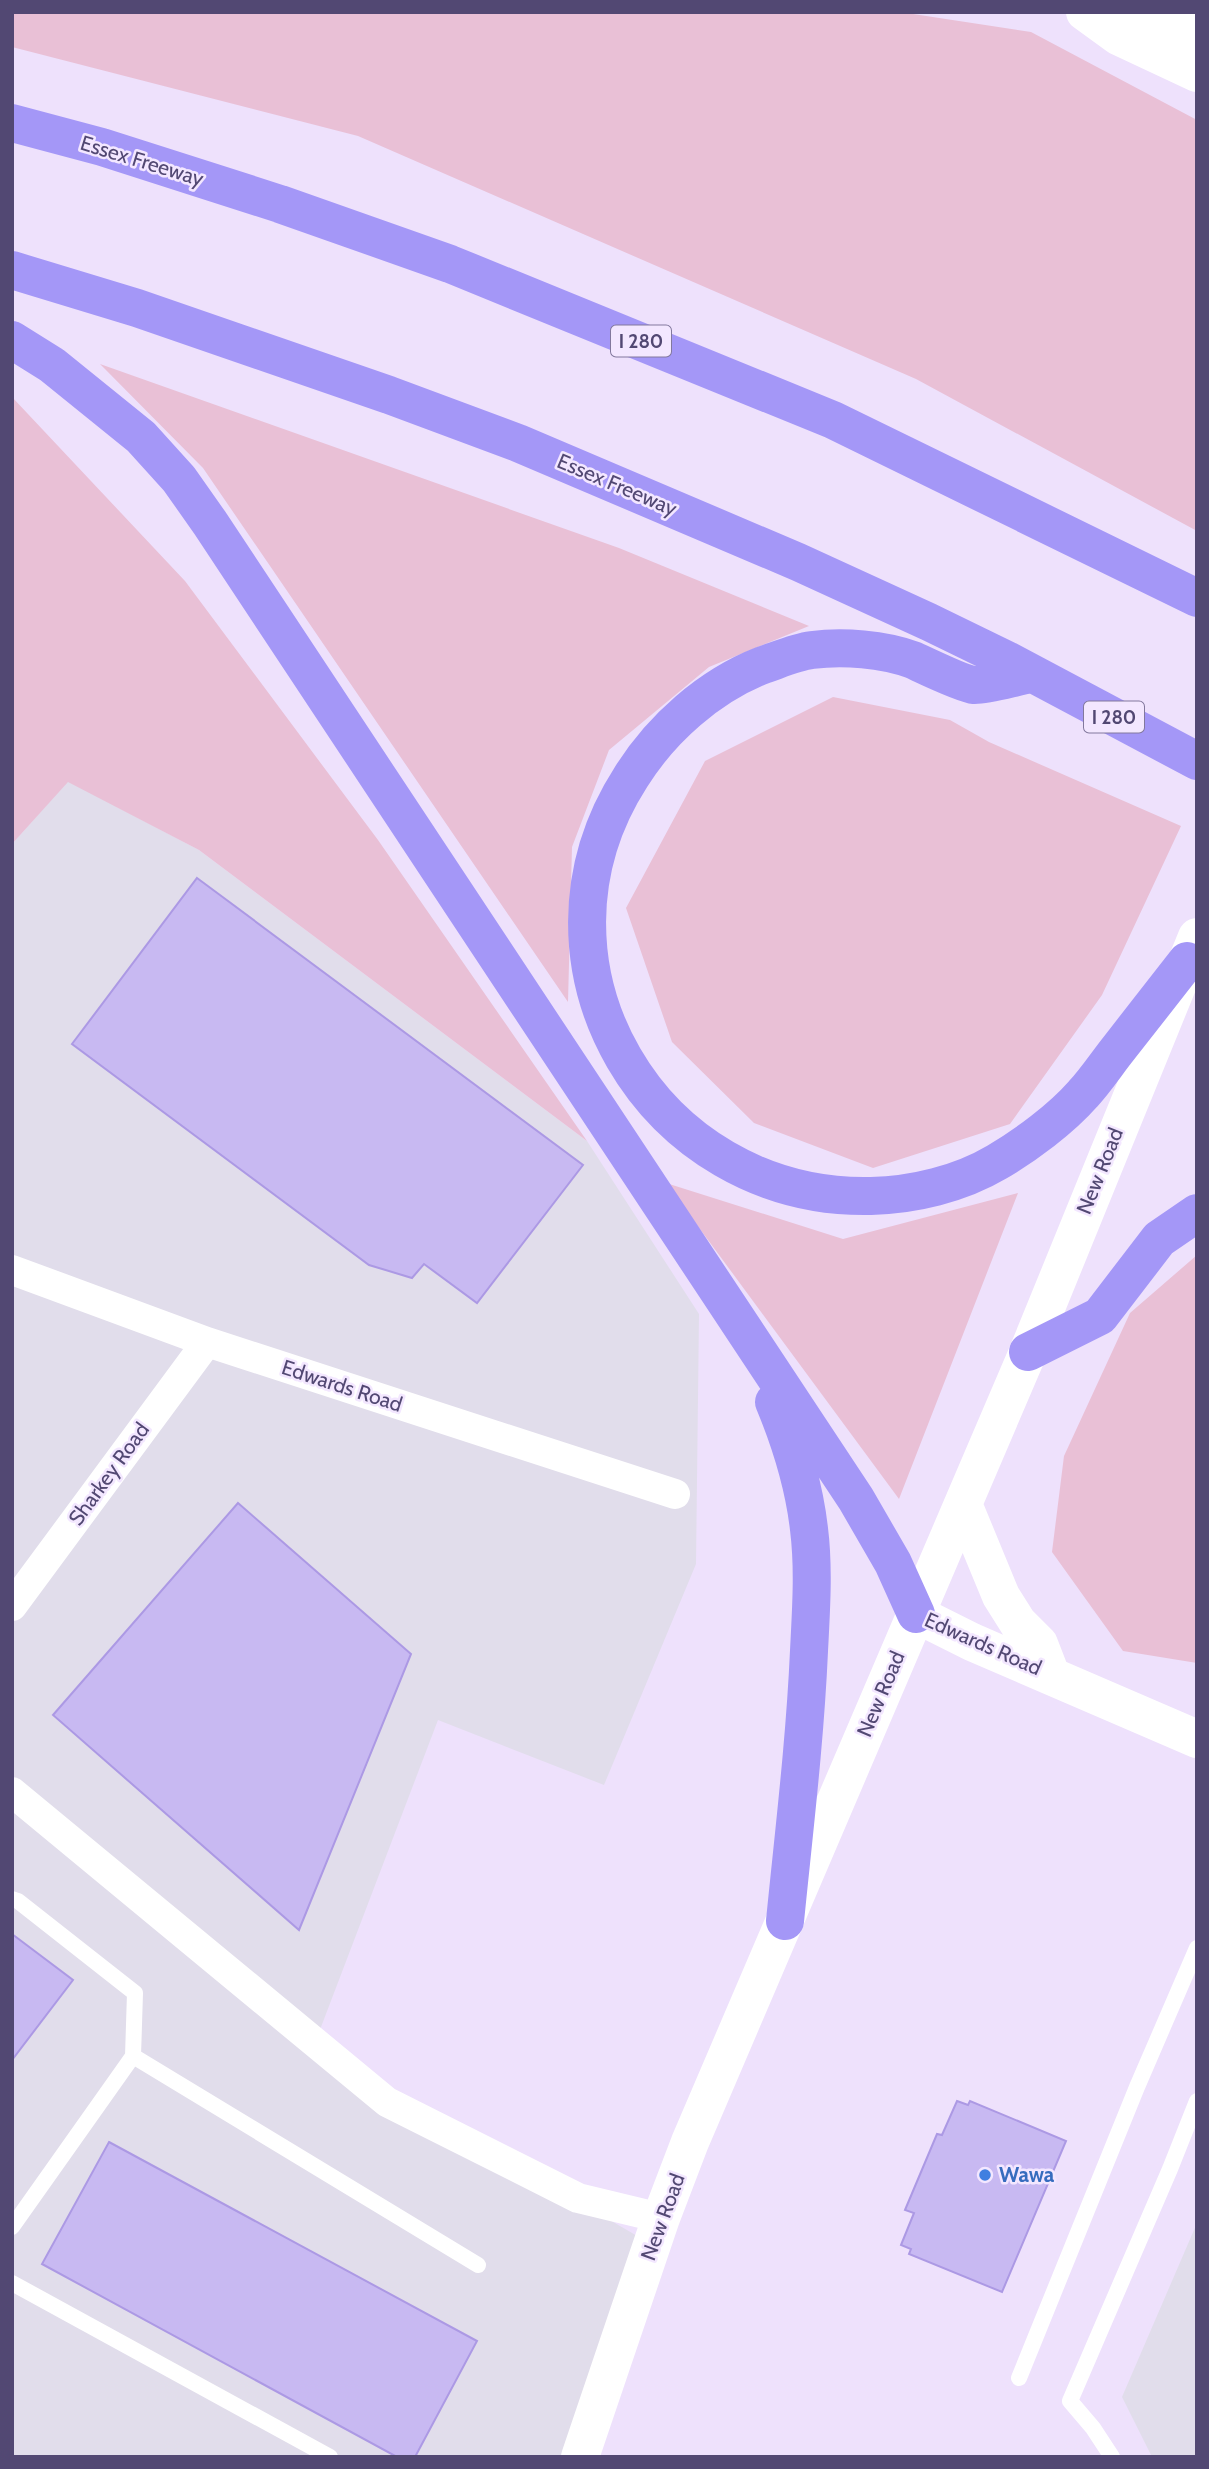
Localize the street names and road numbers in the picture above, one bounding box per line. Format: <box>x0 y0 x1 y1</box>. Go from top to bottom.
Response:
street label: Essex Freeway <box>77 130 207 191</box>
road number: I 280 <box>611 326 671 356</box>
street label: Essex Freeway <box>554 448 681 521</box>
road number: I 280 <box>1084 702 1144 732</box>
street label: New Road <box>1071 1124 1128 1218</box>
street label: Edwards Road <box>279 1354 406 1417</box>
street label: Sharkey Road <box>63 1418 154 1530</box>
street label: Edwards Road <box>921 1607 1045 1680</box>
street label: New Road <box>851 1647 910 1740</box>
street label: New Road <box>635 2170 690 2264</box>

